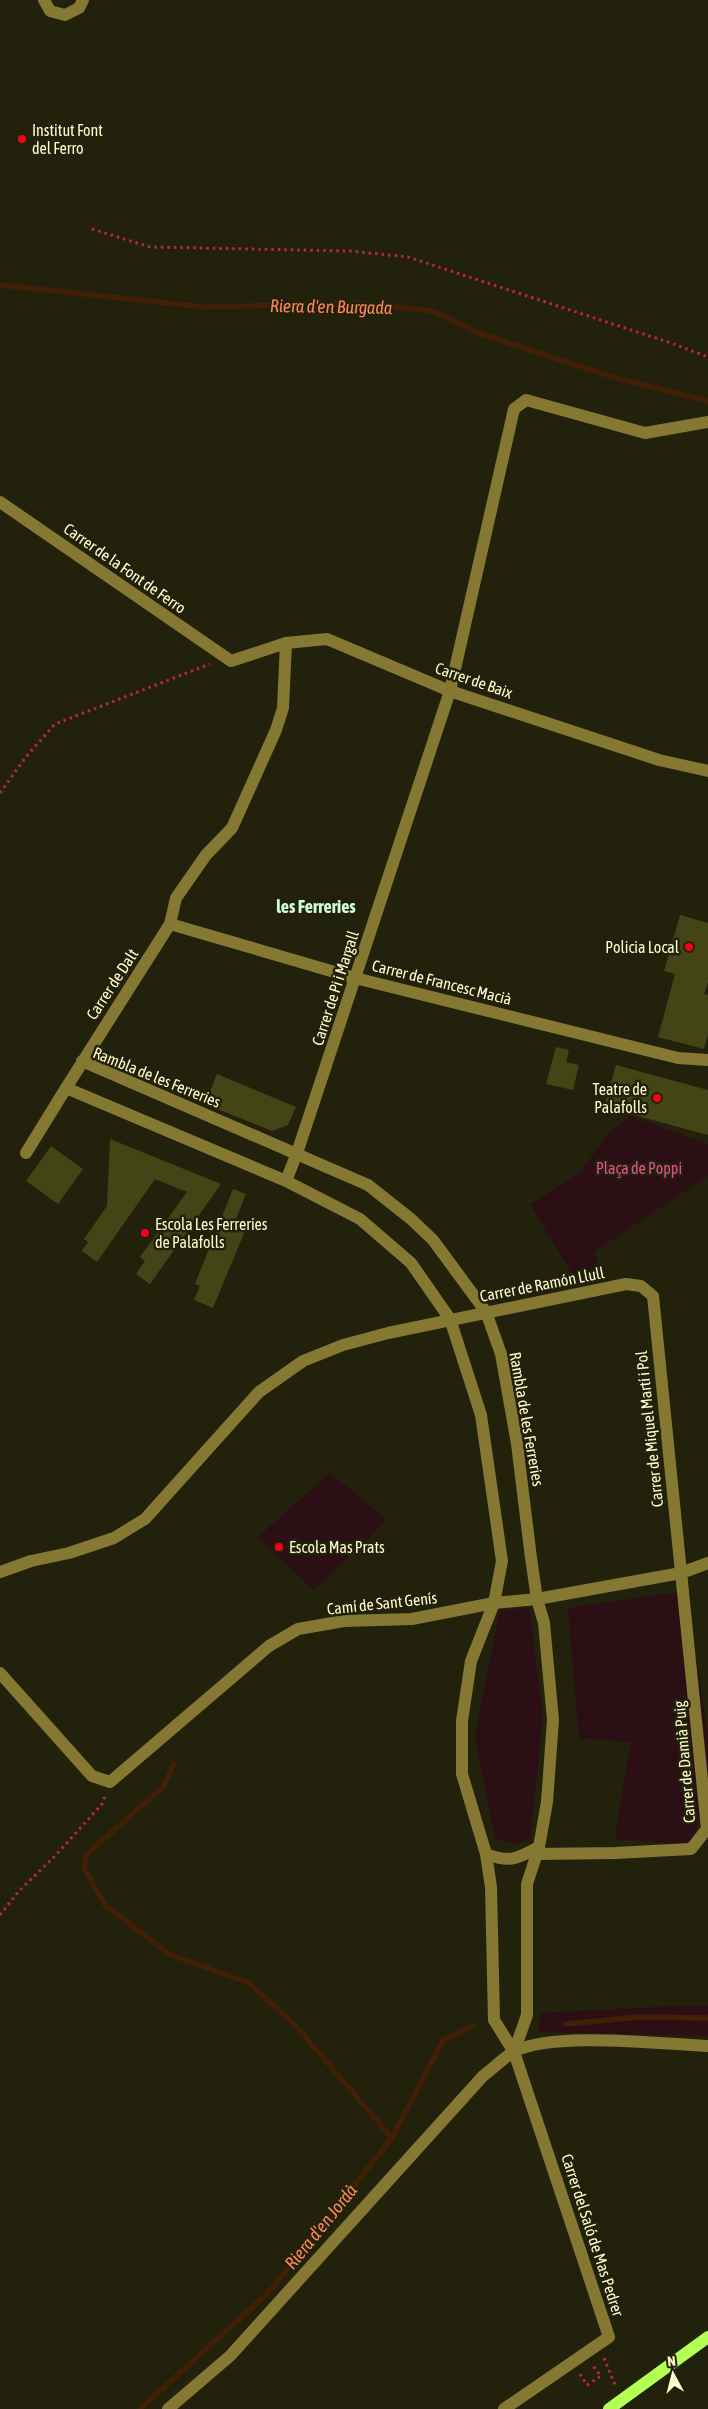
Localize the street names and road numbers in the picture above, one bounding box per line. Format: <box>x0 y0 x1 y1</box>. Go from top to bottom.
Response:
street label: Carrer de la Font de Ferro <box>61 519 189 617</box>
street label: Carrer de Baix <box>433 658 515 702</box>
street label: Carrer de Pi i Margall <box>308 928 363 1048</box>
street label: Carrer de Dalt <box>83 945 142 1023</box>
street label: Carrer de Francesc Macià <box>370 956 514 1008</box>
street label: Rambla de les Ferreries <box>91 1043 224 1111</box>
street label: Carrer de Ramón Llull <box>478 1263 606 1305</box>
street label: Carrer de Miquel Martí i Pol <box>632 1349 667 1508</box>
street label: Rambla de les Ferreries <box>506 1350 548 1488</box>
street label: Camí de Sant Genís <box>326 1588 438 1618</box>
street label: Carrer de Damià Puig <box>670 1700 699 1824</box>
street label: Carrer del Saló de Mas Pedrer <box>558 2152 628 2319</box>

